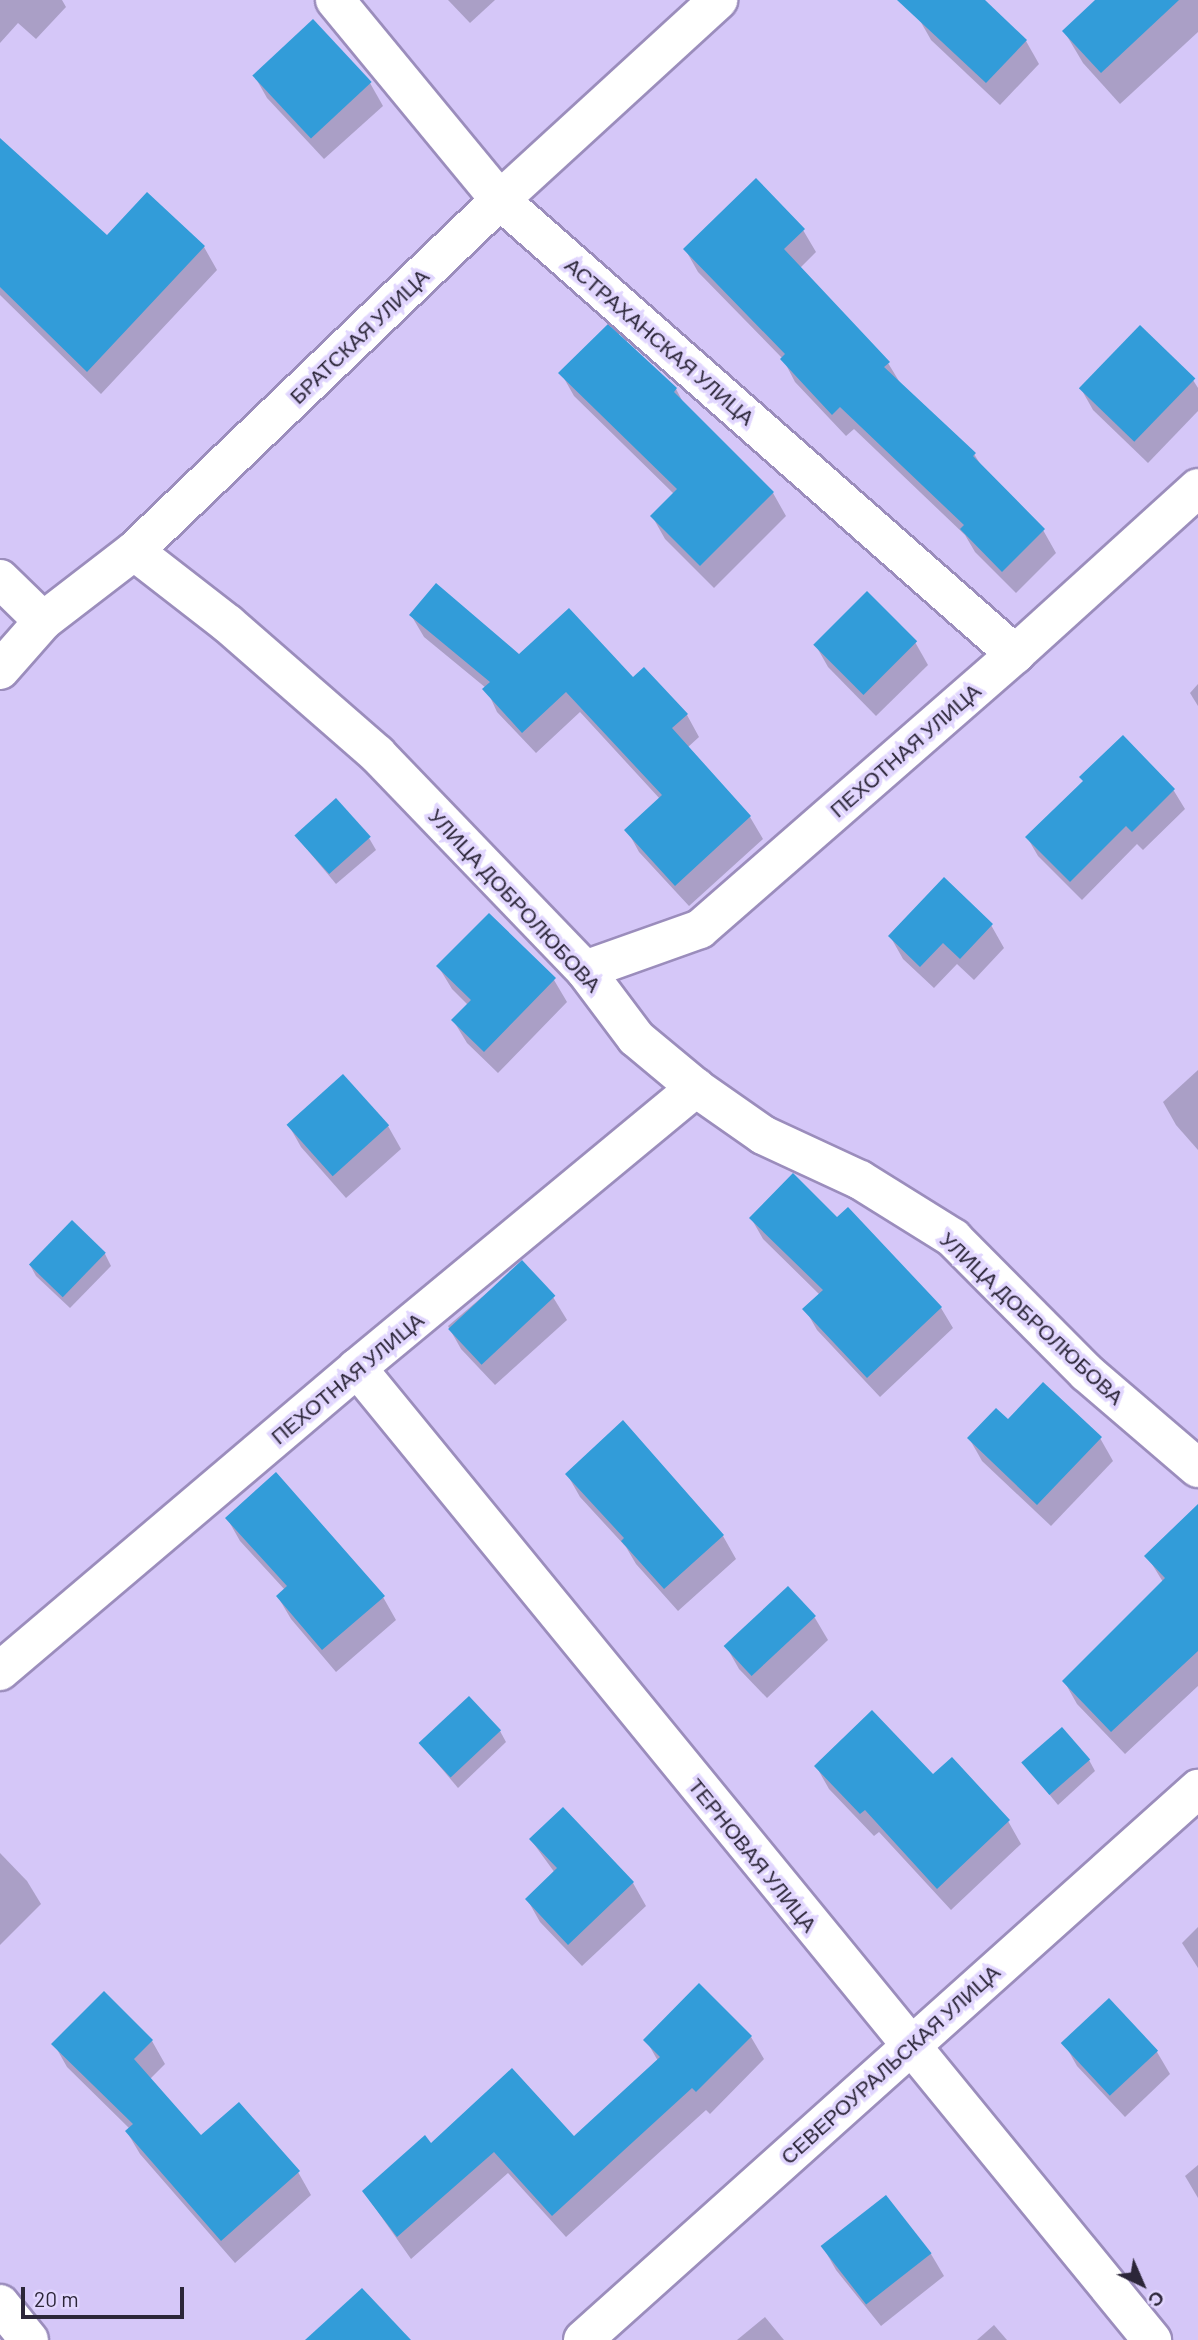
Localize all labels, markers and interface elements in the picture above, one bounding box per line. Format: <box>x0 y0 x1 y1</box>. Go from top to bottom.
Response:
street label: АСТРАХАНСКАЯ УЛИЦА <box>560 252 760 430</box>
street label: БРАТСКАЯ УЛИЦА <box>284 263 434 409</box>
street label: ПЕХОТНАЯ УЛИЦА <box>825 678 985 822</box>
street label: УЛИЦА ДОБРОЛЮБОВА <box>423 803 607 997</box>
street label: УЛИЦА ДОБРОЛЮБОВА <box>935 1226 1129 1410</box>
street label: ПЕХОТНАЯ УЛИЦА <box>266 1307 428 1449</box>
street label: ТЕРНОВАЯ УЛИЦА <box>683 1773 823 1937</box>
street label: СЕВЕРОУРАЛЬСКАЯ УЛИЦА <box>775 1959 1005 2169</box>
north arrow <box>1107 2249 1177 2319</box>
scale bar <box>24 2274 187 2318</box>
text: 20 m <box>34 2286 79 2311</box>
text: С <box>1144 2286 1170 2313</box>

